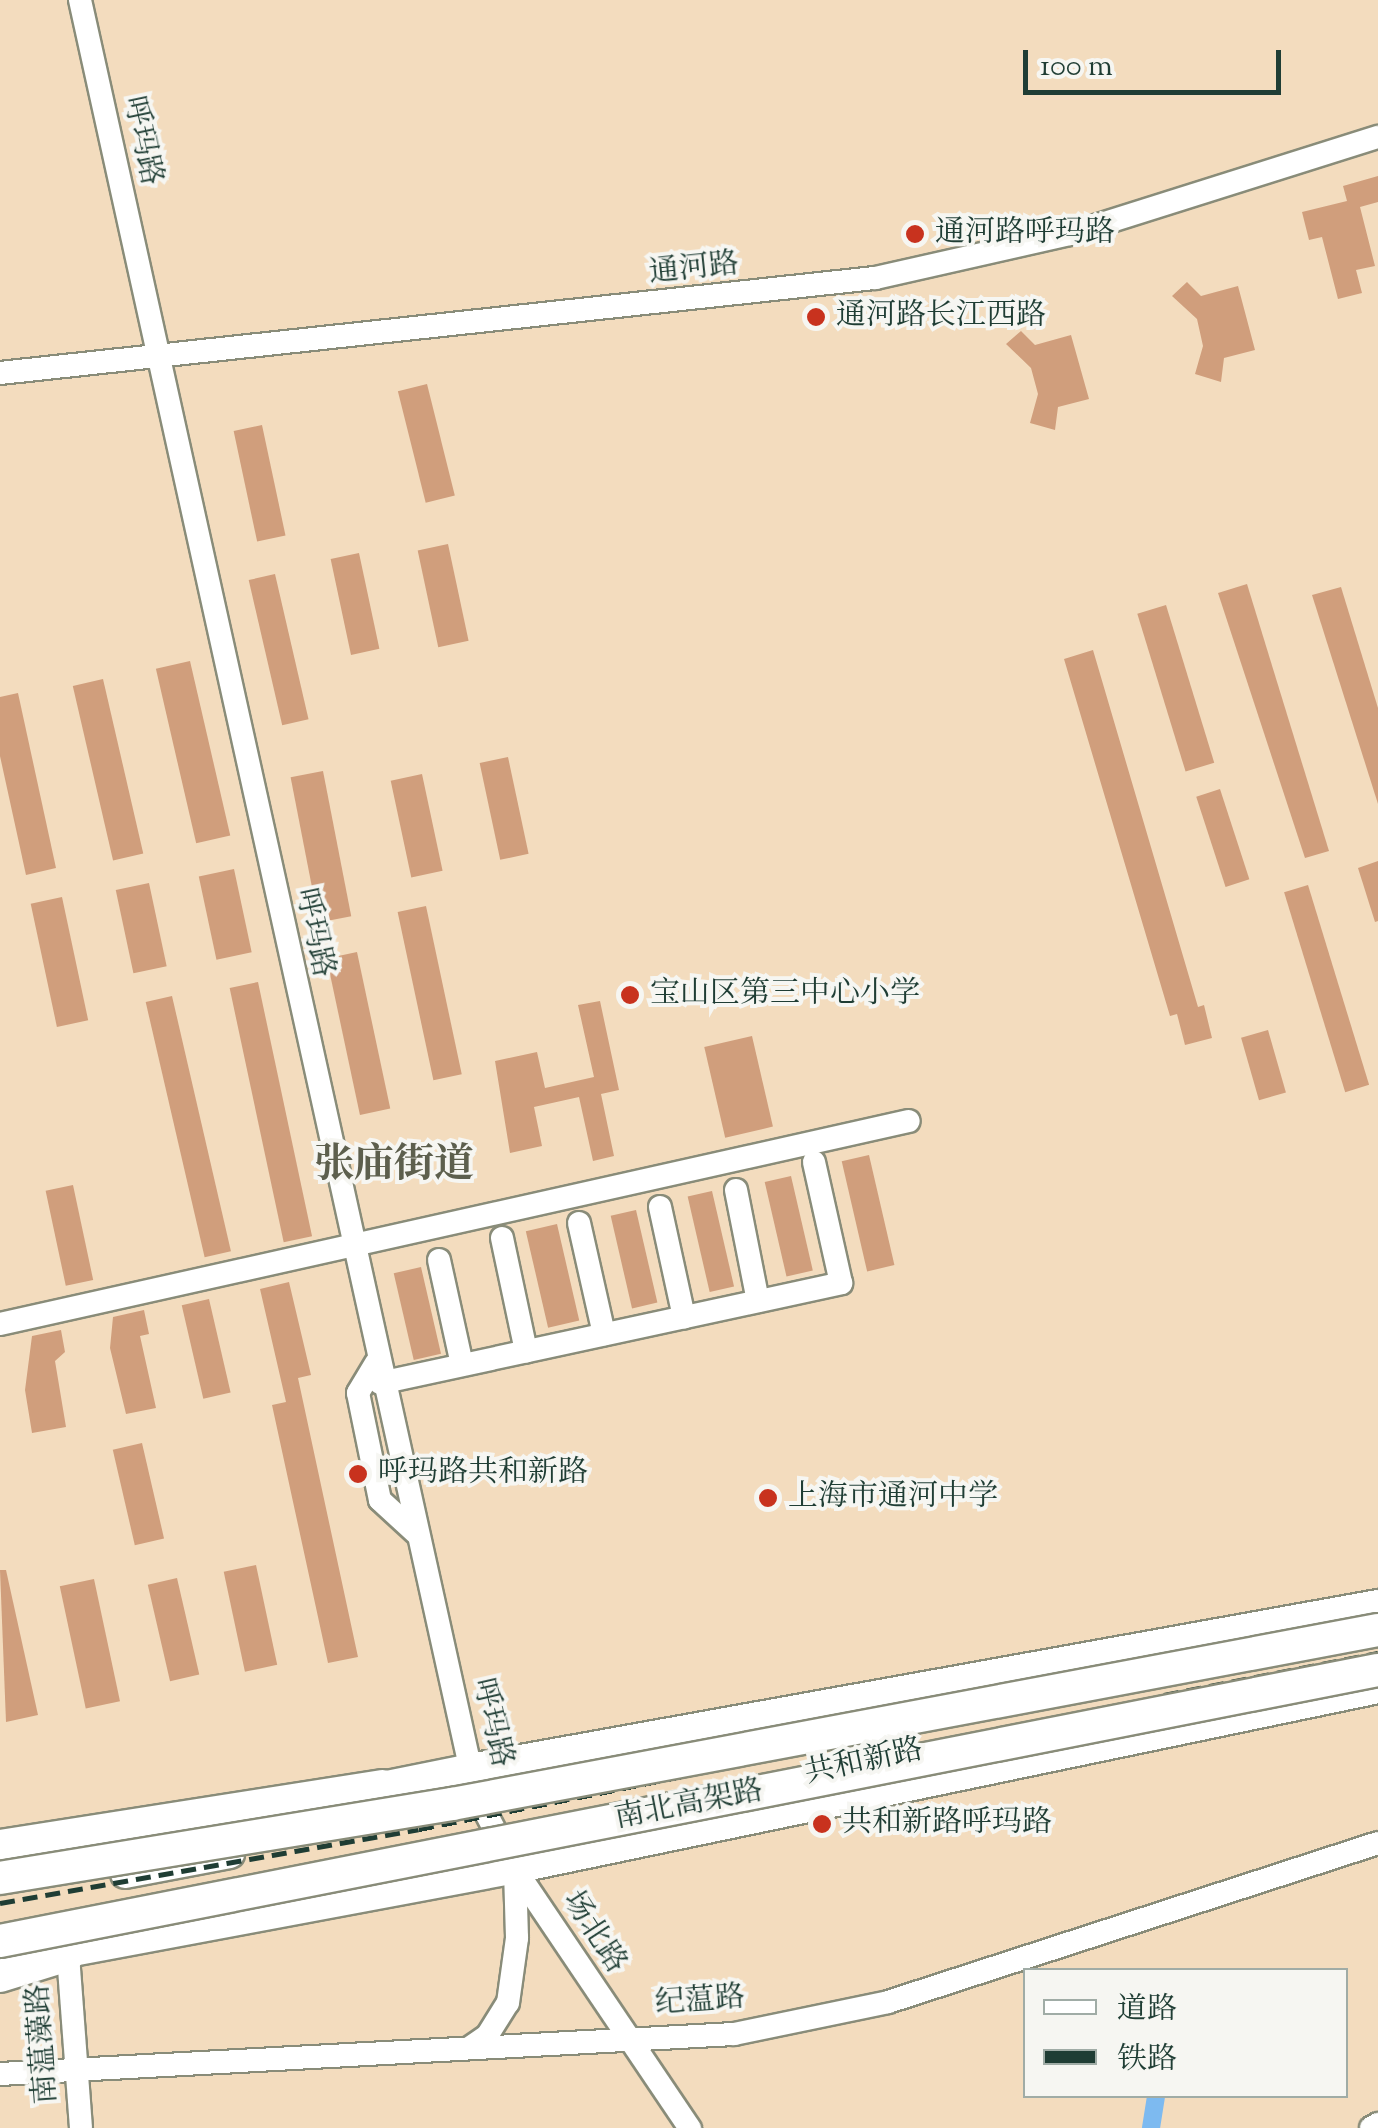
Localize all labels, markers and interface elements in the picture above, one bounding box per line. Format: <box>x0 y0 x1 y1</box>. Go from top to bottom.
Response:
scale bar <box>1028 30 1286 92</box>
text: 100 m <box>1040 46 1113 89</box>
street label: 呼玛路 <box>114 93 168 189</box>
place label: 通河路呼玛路 <box>935 216 1115 252</box>
marker: 通河路呼玛路 <box>904 223 926 245</box>
street label: 通河路 <box>647 247 741 293</box>
place label: 通河路长江西路 <box>836 299 1046 335</box>
marker: 通河路长江西路 <box>805 306 827 328</box>
street label: 呼玛路 <box>286 885 340 981</box>
place label: 宝山区第三中心小学 <box>650 977 920 1013</box>
marker: 宝山区第三中心小学 <box>619 984 641 1006</box>
district label: 张庙街道 <box>314 1143 474 1191</box>
place label: 呼玛路共和新路 <box>378 1456 588 1492</box>
marker: 呼玛路共和新路 <box>347 1463 369 1485</box>
place label: 上海市通河中学 <box>788 1480 998 1516</box>
marker: 上海市通河中学 <box>757 1487 779 1509</box>
street label: 呼玛路 <box>463 1675 519 1771</box>
street label: 共和新路 <box>802 1733 926 1793</box>
street label: 南北高架路 <box>612 1774 766 1838</box>
place label: 共和新路呼玛路 <box>842 1806 1052 1842</box>
marker: 共和新路呼玛路 <box>811 1813 833 1835</box>
street label: 场北路 <box>553 1885 633 1981</box>
legend <box>1023 1968 1348 2098</box>
street label: 纪蕰路 <box>654 1981 746 2023</box>
street label: 南蕰藻路 <box>22 1983 66 2105</box>
text: 道路 <box>1117 1989 1177 2032</box>
text: 铁路 <box>1117 2039 1177 2082</box>

